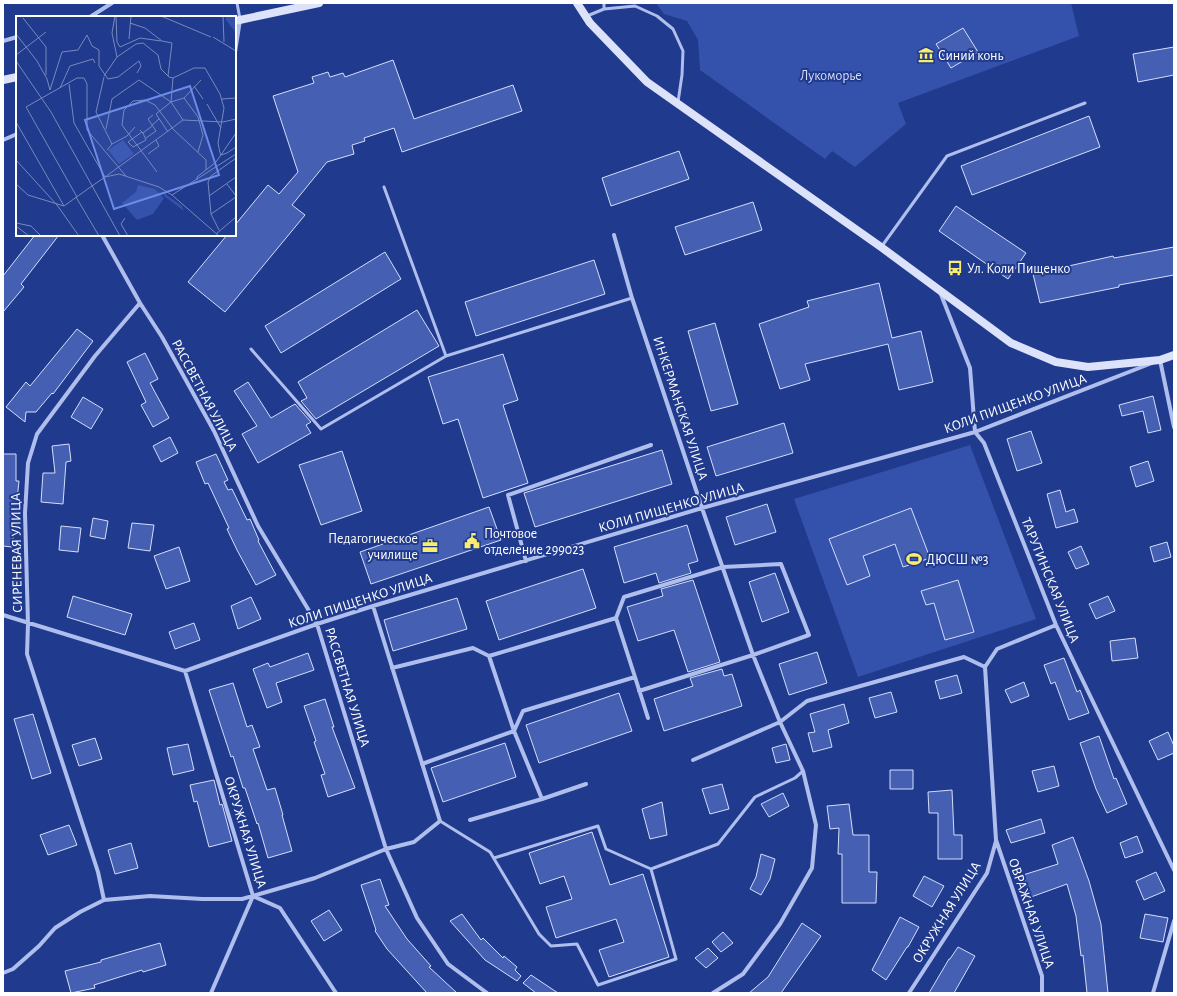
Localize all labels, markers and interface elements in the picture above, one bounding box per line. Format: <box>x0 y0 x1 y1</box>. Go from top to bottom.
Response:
inset map <box>16 16 236 236</box>
museum icon: Синий конь <box>917 46 935 64</box>
place label: Синий конь <box>938 49 1003 63</box>
park label: Лукоморье <box>800 69 862 83</box>
bus stop icon: Ул. Коли Пищенко <box>946 259 964 277</box>
place label: Ул. Коли Пищенко <box>967 262 1070 276</box>
street label: ИНКЕРМАНСКАЯ УЛИЦА <box>650 335 710 482</box>
street label: РАССВЕТНАЯ УЛИЦА <box>169 337 239 454</box>
street label: КОЛИ ПИЩЕНКО УЛИЦА <box>942 372 1088 436</box>
street label: КОЛИ ПИЩЕНКО УЛИЦА <box>597 481 746 535</box>
street label: СИРЕНЕВАЯ УЛИЦА <box>9 493 25 613</box>
street label: ТАРУТИНСКАЯ УЛИЦА <box>1019 516 1082 645</box>
place label: Почтовое отделение 299023 <box>484 527 585 557</box>
place label: Педагогическое училище <box>328 532 418 562</box>
public building icon: Почтовое отделение 299023 <box>463 532 481 550</box>
office icon: Педагогическое училище <box>421 537 439 555</box>
sports icon: ДЮСШ №3 <box>905 550 923 568</box>
place label: ДЮСШ №3 <box>926 553 989 567</box>
street label: КОЛИ ПИЩЕНКО УЛИЦА <box>287 571 434 631</box>
street label: РАССВЕТНАЯ УЛИЦА <box>322 626 372 749</box>
street label: ОКРУЖНАЯ УЛИЦА <box>221 775 269 890</box>
street label: ОВРАЖНАЯ УЛИЦА <box>1006 856 1056 970</box>
street label: ОКРУЖНАЯ УЛИЦА <box>910 860 984 966</box>

